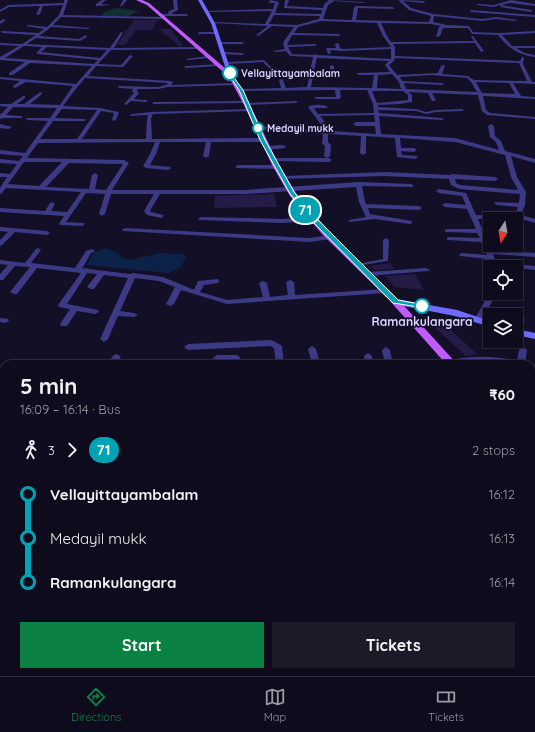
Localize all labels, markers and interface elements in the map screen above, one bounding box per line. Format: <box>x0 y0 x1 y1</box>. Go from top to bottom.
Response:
marker: Vellayittayambalam <box>222 65 238 81</box>
place label: Vellayittayambalam <box>241 67 340 80</box>
marker: Medayil mukk <box>252 122 264 134</box>
place label: Medayil mukk <box>267 122 334 135</box>
line badge: 71 <box>287 197 323 223</box>
text: 71 <box>298 201 312 219</box>
north arrow <box>483 212 523 252</box>
map controls <box>483 212 523 348</box>
button: locate <box>483 260 523 300</box>
marker: Ramankulangara <box>414 298 430 314</box>
button: layers <box>483 308 523 348</box>
place label: Ramankulangara <box>371 314 473 329</box>
text: 5 min <box>20 372 77 400</box>
text: ₹60 <box>489 385 515 404</box>
text: 16:09 – 16:14 · Bus <box>20 401 120 417</box>
icon: walk <box>20 439 42 461</box>
icon: forward <box>61 439 83 461</box>
text: 71 <box>97 441 111 459</box>
text: 3 <box>48 442 55 458</box>
text: 2 stops <box>472 442 515 458</box>
text: Vellayittayambalam <box>50 485 198 504</box>
text: 16:12 <box>489 486 515 502</box>
text: Medayil mukk <box>50 529 147 548</box>
text: 16:13 <box>489 530 515 546</box>
text: Ramankulangara <box>50 573 176 592</box>
text: 16:14 <box>489 574 515 590</box>
button: Start <box>20 622 264 668</box>
button: Tickets <box>272 622 515 668</box>
tab: Directions <box>71 686 122 724</box>
tab: Map <box>264 686 286 724</box>
tab: Tickets <box>428 686 464 724</box>

